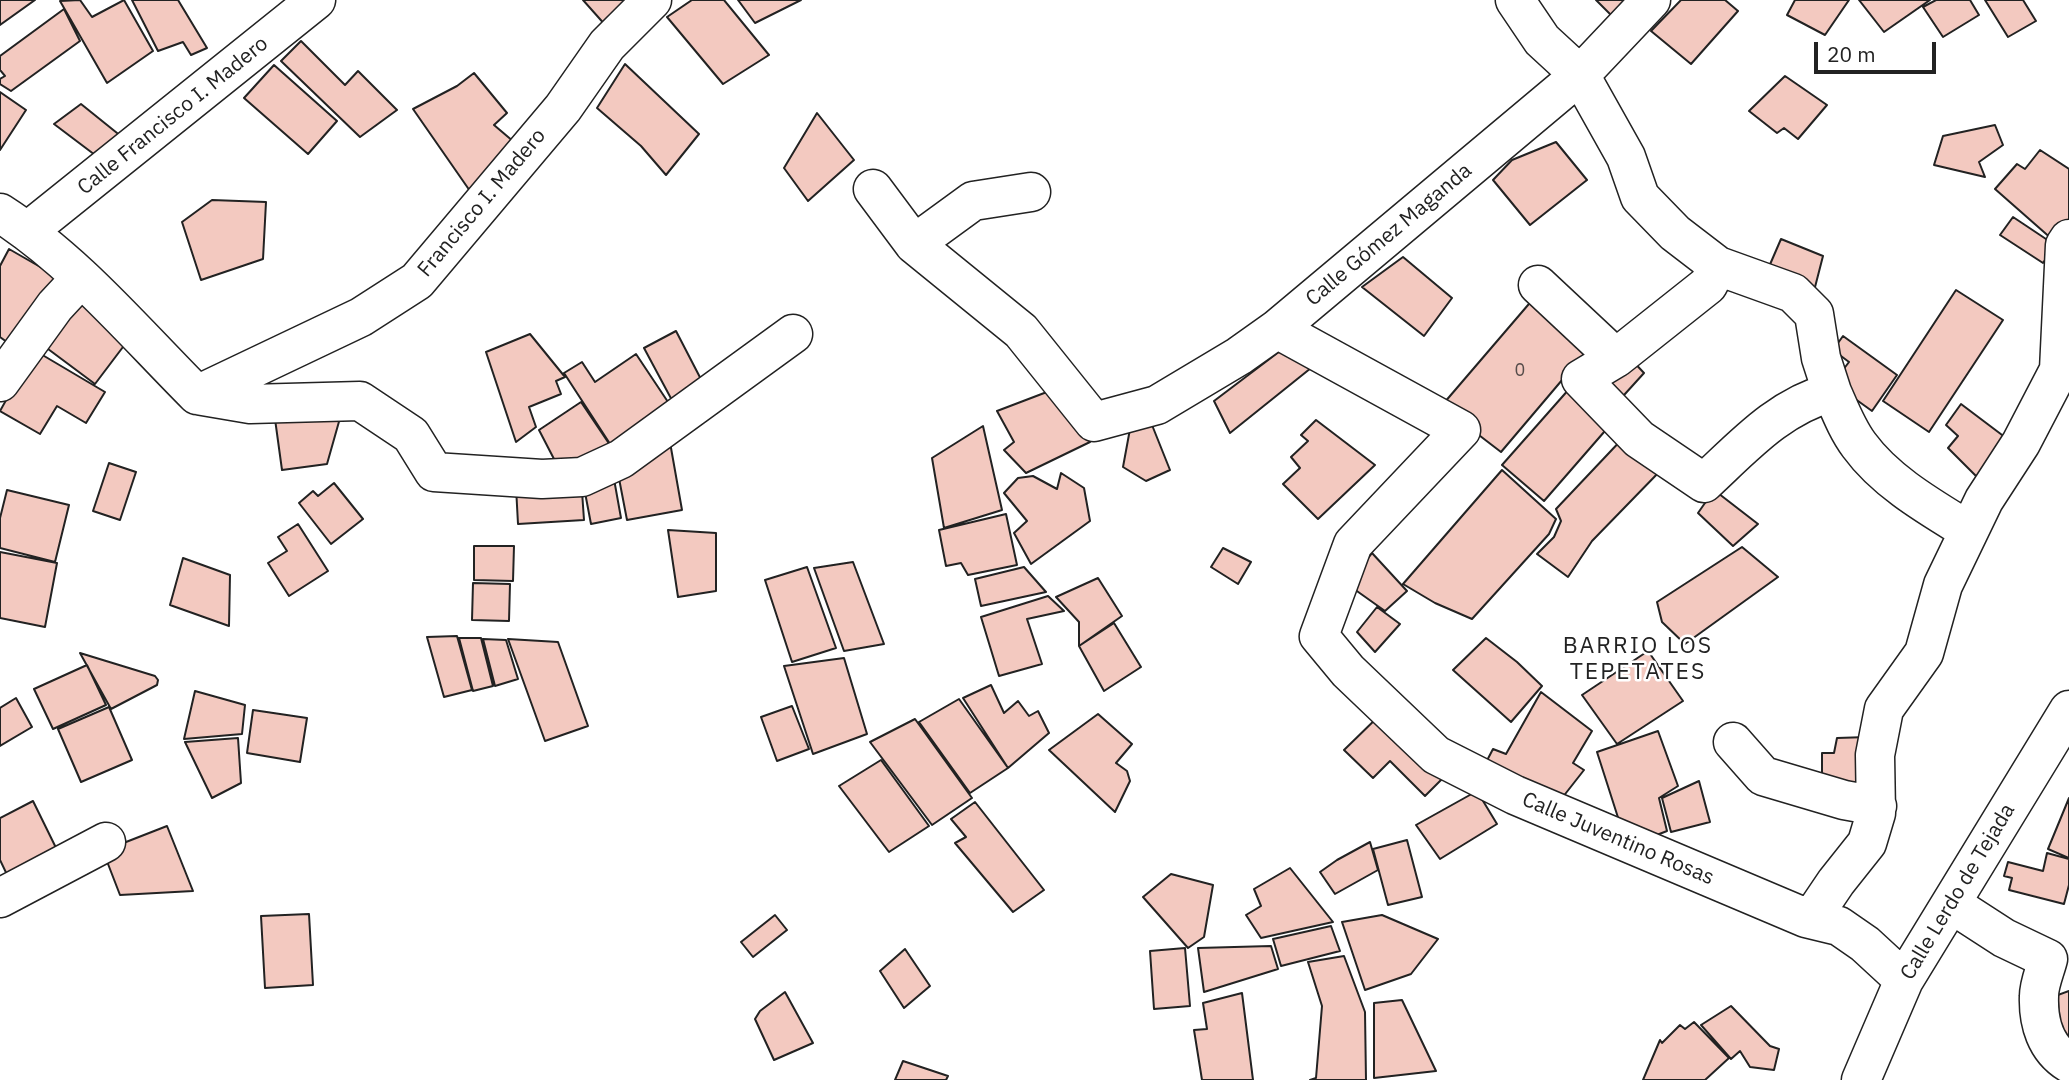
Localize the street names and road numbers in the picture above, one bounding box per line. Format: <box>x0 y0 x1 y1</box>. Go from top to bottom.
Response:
street label: Calle Francisco I. Madero <box>73 31 273 201</box>
street label: Francisco I. Madero <box>413 124 551 282</box>
street label: Calle Gómez Maganda <box>1301 158 1477 312</box>
street label: Calle Juventino Rosas <box>1518 787 1718 891</box>
street label: Calle Lerdo de Tejada <box>1895 799 2021 985</box>

